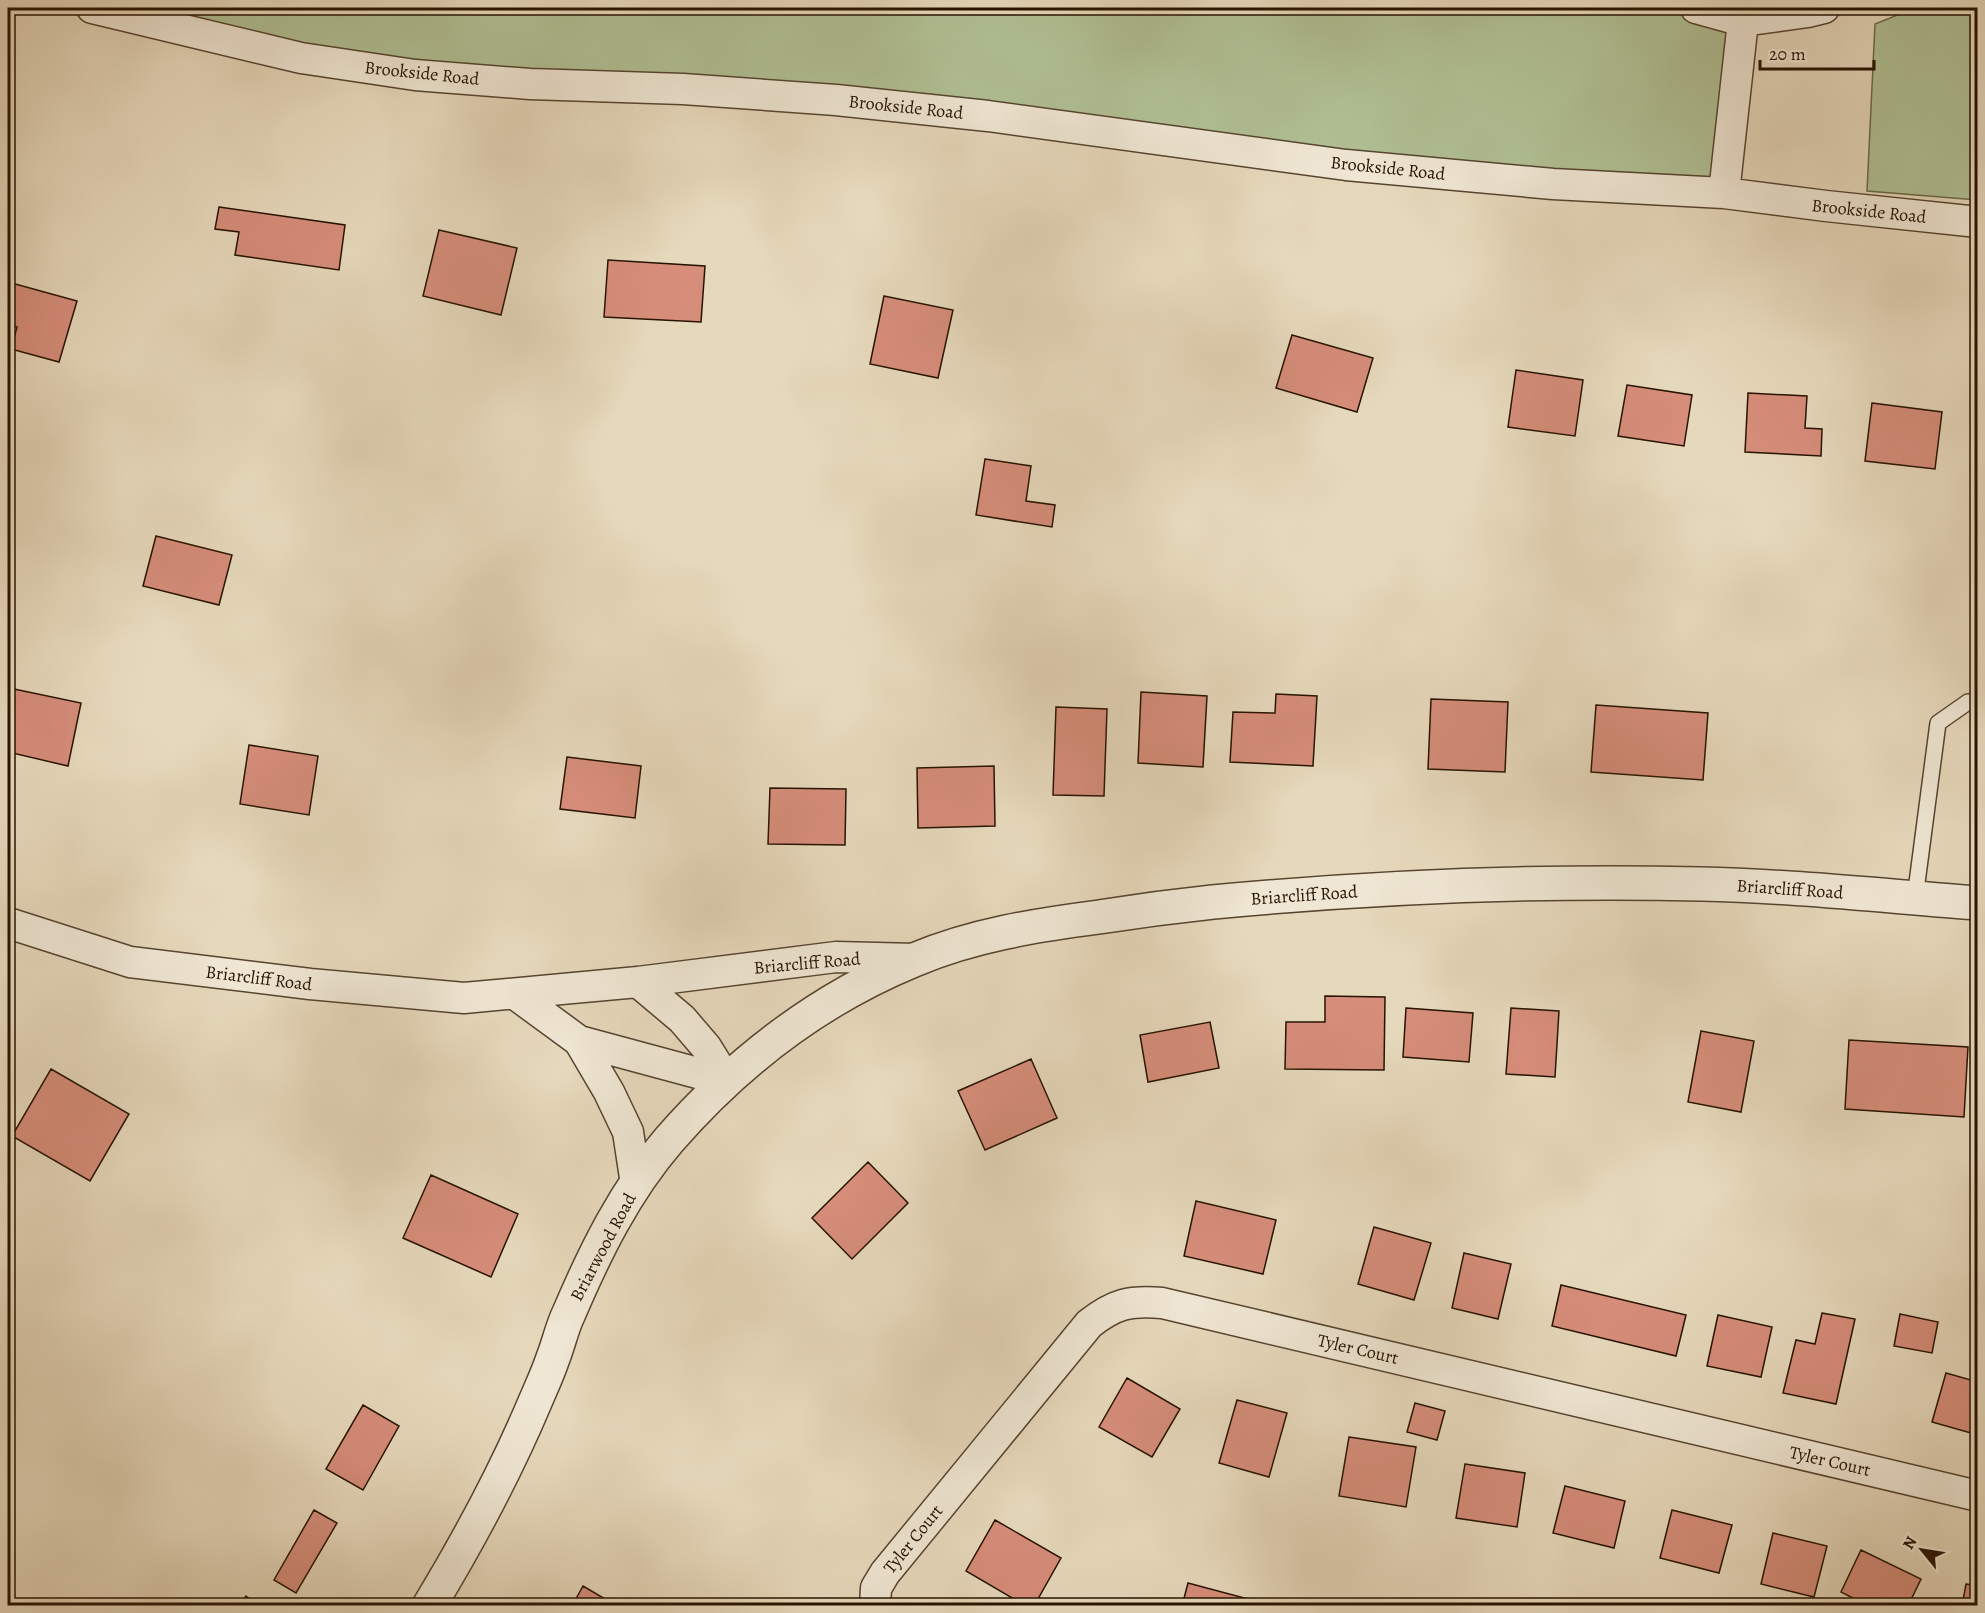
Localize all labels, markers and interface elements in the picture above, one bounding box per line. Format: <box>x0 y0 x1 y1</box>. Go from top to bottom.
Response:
scale bar <box>1760 33 1874 71</box>
text: 20 m <box>1769 42 1806 66</box>
street label: Brookside Road <box>363 55 481 91</box>
street label: Brookside Road <box>847 89 965 125</box>
street label: Brookside Road <box>1329 150 1447 186</box>
street label: Brookside Road <box>1810 193 1928 229</box>
street label: Briarcliff Road <box>1736 873 1845 905</box>
street label: Briarcliff Road <box>1250 879 1359 911</box>
street label: Briarcliff Road <box>753 946 862 980</box>
street label: Briarcliff Road <box>204 960 314 996</box>
street label: Briarwood Road <box>564 1188 642 1305</box>
street label: Tyler Court <box>1315 1328 1401 1370</box>
street label: Tyler Court <box>1787 1440 1873 1482</box>
street label: Tyler Court <box>878 1499 948 1579</box>
north arrow <box>1892 1520 1952 1580</box>
text: N <box>1897 1532 1922 1554</box>

